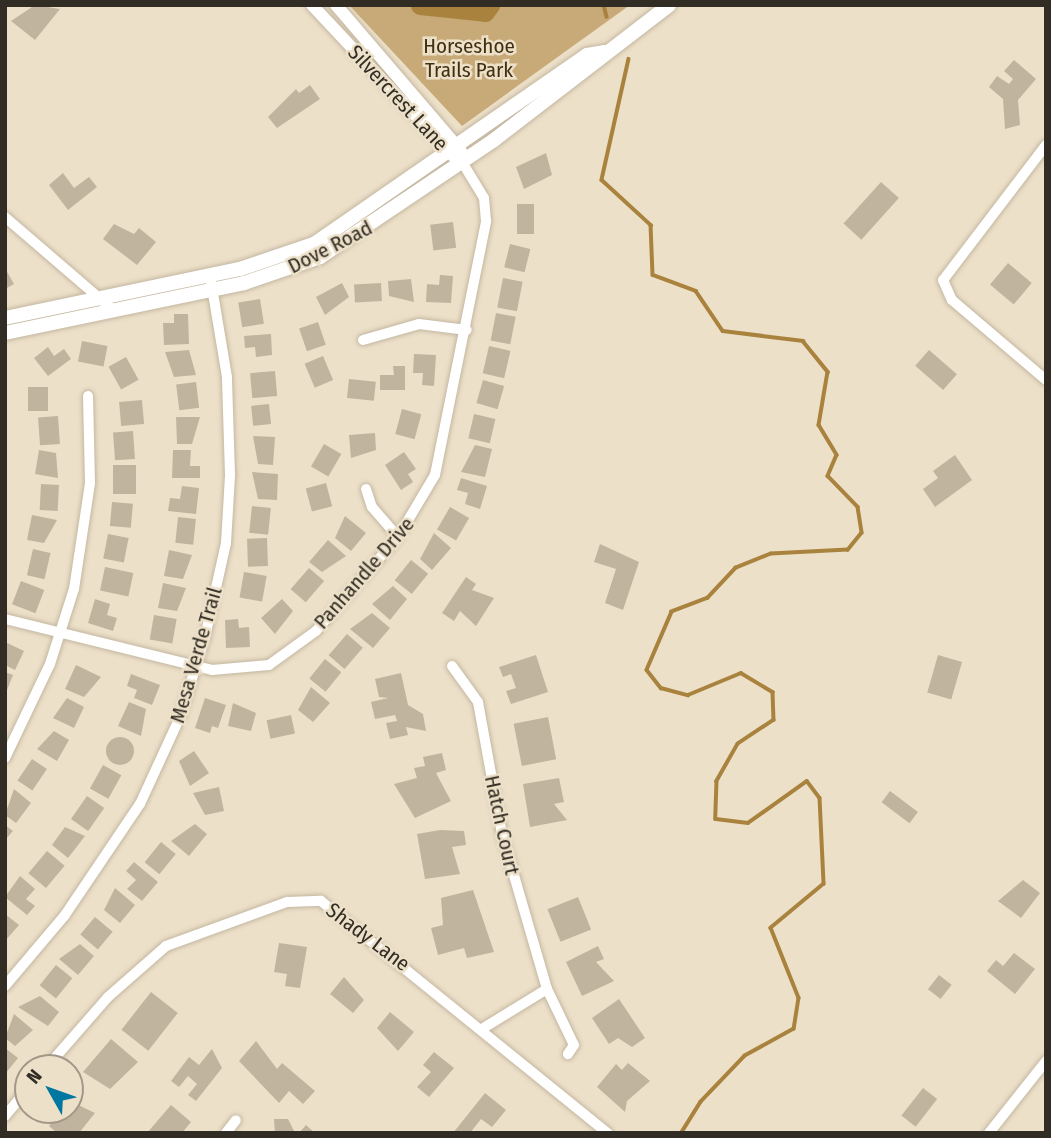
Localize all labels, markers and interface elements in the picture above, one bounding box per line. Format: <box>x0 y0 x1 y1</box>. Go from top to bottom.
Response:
park label: Horseshoe Trails Park <box>423 33 515 83</box>
street label: Silvercrest Lane <box>343 40 453 156</box>
street label: Dove Road <box>284 215 376 279</box>
street label: Panhandle Drive <box>309 512 419 634</box>
street label: Mesa Verde Trail <box>165 584 227 726</box>
street label: Hatch Court <box>479 773 525 877</box>
street label: Shady Lane <box>321 897 415 977</box>
north arrow <box>14 1054 84 1124</box>
text: N <box>22 1065 47 1088</box>

